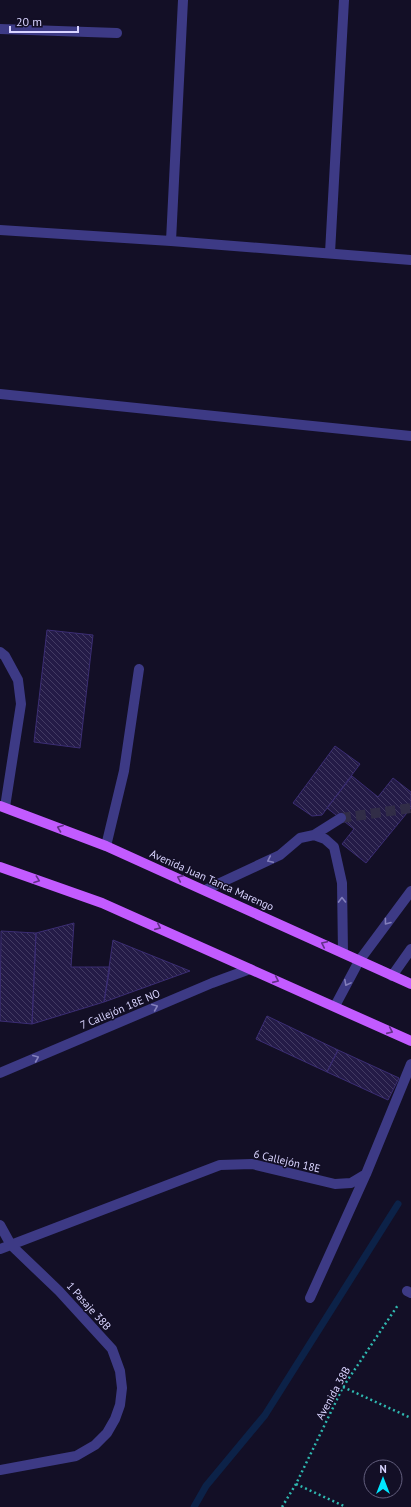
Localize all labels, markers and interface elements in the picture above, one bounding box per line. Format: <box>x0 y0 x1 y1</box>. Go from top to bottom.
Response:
scale bar <box>10 8 78 34</box>
text: 20 m <box>16 14 42 29</box>
one-way arrow <box>57 825 64 833</box>
street label: Avenida Juan Tanca Marengo <box>148 846 276 914</box>
one-way arrow <box>266 855 274 863</box>
one-way arrow <box>33 875 40 883</box>
one-way arrow <box>176 875 183 883</box>
one-way arrow <box>338 897 347 903</box>
one-way arrow <box>385 918 392 925</box>
one-way arrow <box>153 922 161 930</box>
one-way arrow <box>320 941 328 949</box>
one-way arrow <box>273 976 280 984</box>
one-way arrow <box>344 979 351 987</box>
street label: 7 Callejón 18E NO <box>78 986 162 1032</box>
one-way arrow <box>151 1004 159 1012</box>
one-way arrow <box>386 1027 393 1035</box>
one-way arrow <box>31 1055 39 1063</box>
street label: 6 Callejón 18E <box>252 1147 322 1176</box>
street label: 1 Pasaje 38B <box>64 1279 114 1333</box>
street label: Avenida 38B <box>313 1364 353 1422</box>
north arrow <box>363 1459 403 1499</box>
text: N <box>379 1462 387 1476</box>

